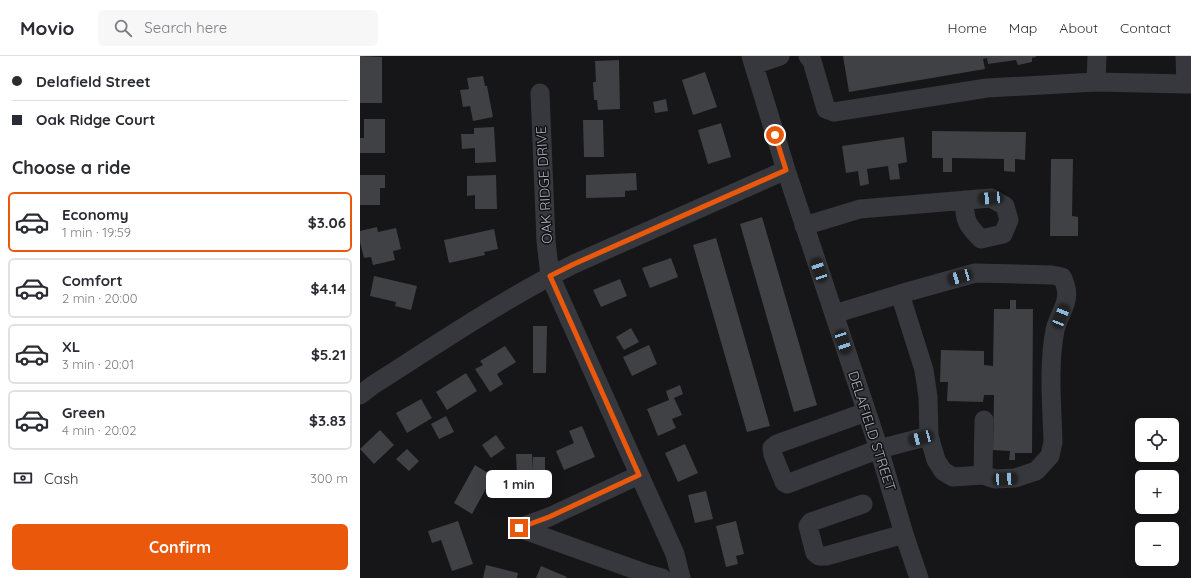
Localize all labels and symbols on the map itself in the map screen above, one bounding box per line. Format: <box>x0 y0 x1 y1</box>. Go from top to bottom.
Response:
street label: OAK RIDGE DRIVE <box>532 126 556 244</box>
route start <box>766 126 784 144</box>
car <box>979 191 1003 205</box>
car <box>809 257 829 283</box>
car <box>947 268 973 286</box>
car <box>1051 303 1071 329</box>
car <box>833 329 853 355</box>
street label: DELAFIELD STREET <box>844 369 900 493</box>
car <box>908 429 934 447</box>
callout: 1 min <box>486 470 552 498</box>
car <box>993 472 1017 486</box>
route end <box>510 519 528 537</box>

